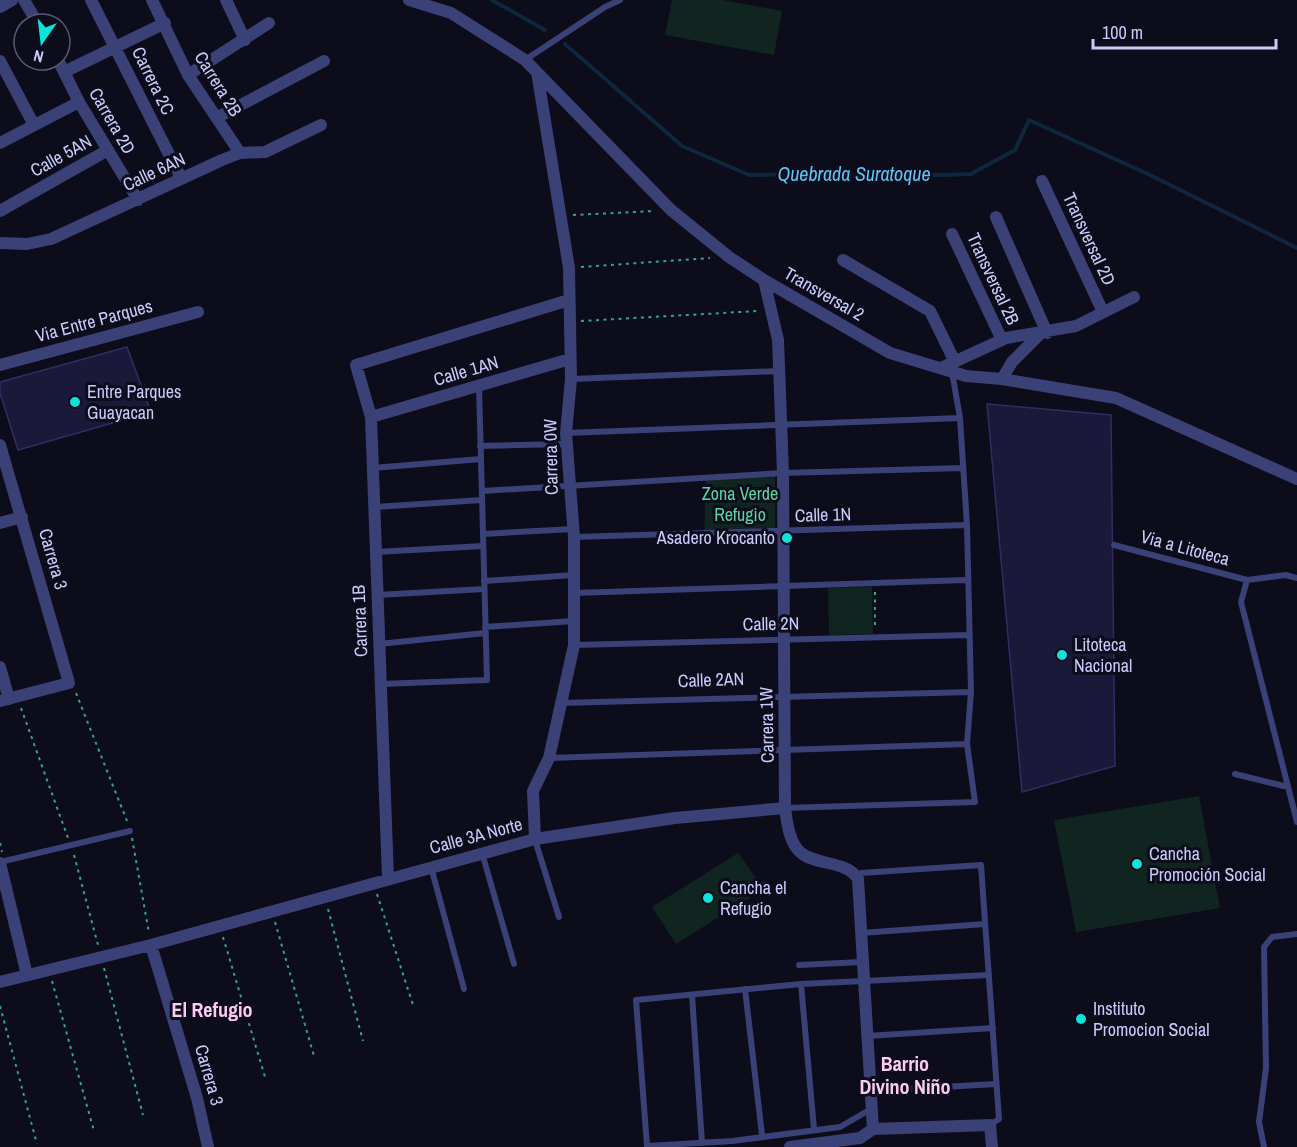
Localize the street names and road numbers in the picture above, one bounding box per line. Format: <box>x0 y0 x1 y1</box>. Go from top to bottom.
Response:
street label: Carrera 2C <box>126 42 181 119</box>
street label: Carrera 2B <box>189 47 248 121</box>
street label: Carrera 2D <box>83 83 142 159</box>
street label: Calle 5AN <box>26 129 96 183</box>
street label: Calle 6AN <box>118 146 189 197</box>
street label: Transversal 2D <box>1057 188 1122 289</box>
street label: Transversal 2B <box>961 229 1026 329</box>
street label: Transversal 2 <box>780 261 869 327</box>
street label: Via Entre Parques <box>32 293 155 348</box>
street label: Calle 1AN <box>430 349 501 392</box>
street label: Carrera 0W <box>537 419 564 495</box>
street label: Calle 1N <box>794 501 852 528</box>
street label: Via a Litoteca <box>1138 524 1232 571</box>
street label: Carrera 3 <box>33 525 74 592</box>
street label: Carrera 1B <box>346 584 373 658</box>
street label: Calle 2N <box>742 611 800 636</box>
street label: Calle 2AN <box>677 666 745 693</box>
street label: Carrera 1W <box>753 687 780 763</box>
street label: Calle 3A Norte <box>427 811 525 860</box>
street label: Carrera 3 <box>189 1041 230 1108</box>

